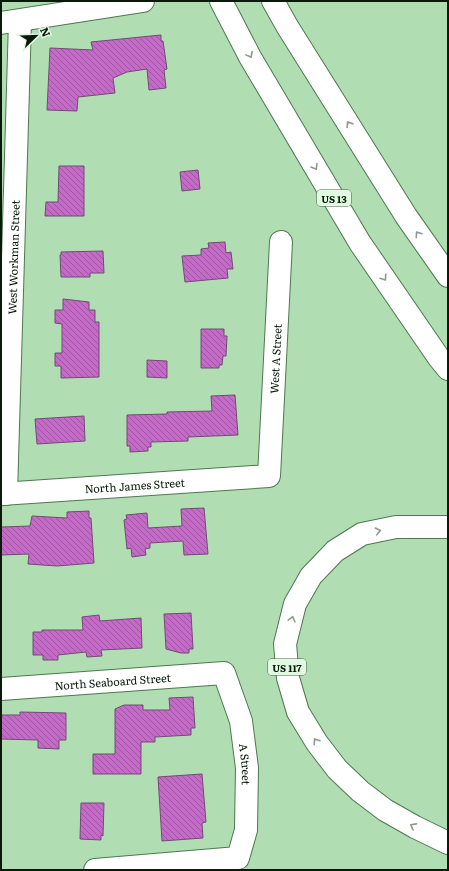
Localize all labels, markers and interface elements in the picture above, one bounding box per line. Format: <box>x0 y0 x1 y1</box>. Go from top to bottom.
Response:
north arrow <box>16 16 56 56</box>
text: N <box>37 24 55 39</box>
one-way arrow <box>245 51 252 58</box>
one-way arrow <box>346 121 353 128</box>
one-way arrow <box>311 163 318 170</box>
road number: US 13 <box>317 190 351 206</box>
street label: West Workman Street <box>3 199 23 315</box>
one-way arrow <box>415 231 423 238</box>
one-way arrow <box>379 273 386 280</box>
street label: West A Street <box>265 323 285 394</box>
street label: North James Street <box>84 474 186 496</box>
one-way arrow <box>375 527 381 535</box>
one-way arrow <box>287 616 295 622</box>
road number: US 117 <box>268 659 306 675</box>
street label: North Seaboard Street <box>54 669 172 693</box>
one-way arrow <box>314 739 321 746</box>
street label: A Street <box>236 742 255 786</box>
one-way arrow <box>410 823 417 831</box>

